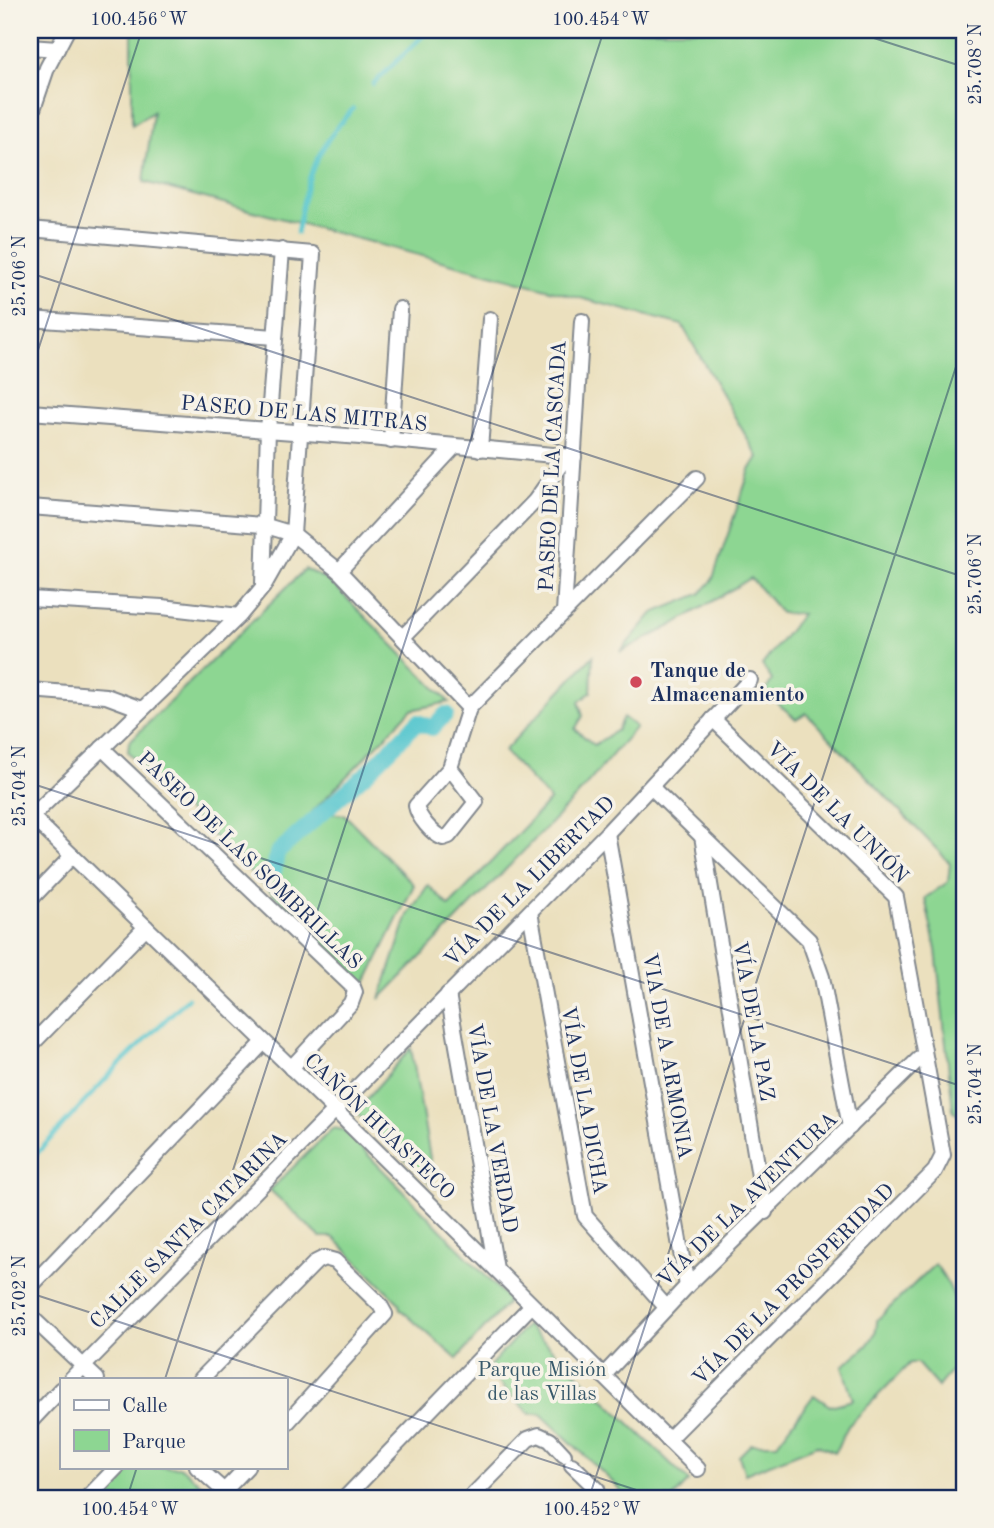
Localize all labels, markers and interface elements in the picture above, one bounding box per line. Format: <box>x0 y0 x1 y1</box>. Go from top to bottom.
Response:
text: 100.456°W <box>90 11 188 29</box>
text: 100.454°W <box>552 11 650 29</box>
text: 25.708°N <box>967 23 985 105</box>
text: 25.706°N <box>11 235 29 317</box>
street label: PASEO DE LA CASCADA <box>536 340 571 592</box>
street label: PASEO DE LAS MITRAS <box>180 393 428 436</box>
text: 25.706°N <box>967 533 985 615</box>
place label: Tanque de Almacenamiento <box>650 661 805 706</box>
marker: Tanque de Almacenamiento <box>628 674 644 690</box>
street label: VÍA DE LA UNIÓN <box>762 735 915 888</box>
text: 25.704°N <box>11 745 29 827</box>
street label: PASEO DE LAS SOMBRILLAS <box>133 748 365 974</box>
street label: VÍA DE LA LIBERTAD <box>438 790 619 971</box>
street label: VÍA DE LA PAZ <box>728 939 781 1103</box>
street label: VIA DE A ARMONIA <box>638 952 695 1161</box>
street label: VÍA DE LA DICHA <box>557 1004 614 1196</box>
street label: VÍA DE LA VERDAD <box>463 1021 524 1235</box>
text: 25.704°N <box>967 1043 985 1125</box>
street label: CAÑÓN HUASTECO <box>300 1046 462 1204</box>
street label: VÍA DE LA AVENTURA <box>651 1106 842 1291</box>
street label: CALLE SANTA CATARINA <box>87 1129 292 1334</box>
street label: VÍA DE LA PROSPERIDAD <box>686 1177 899 1390</box>
text: 25.702°N <box>11 1255 29 1337</box>
park label: Parque Misión de las Villas <box>477 1360 607 1405</box>
legend <box>60 1378 287 1468</box>
text: Calle <box>122 1396 167 1417</box>
text: Parque <box>122 1432 186 1453</box>
text: 100.454°W <box>81 1501 179 1519</box>
text: 100.452°W <box>543 1501 641 1519</box>

